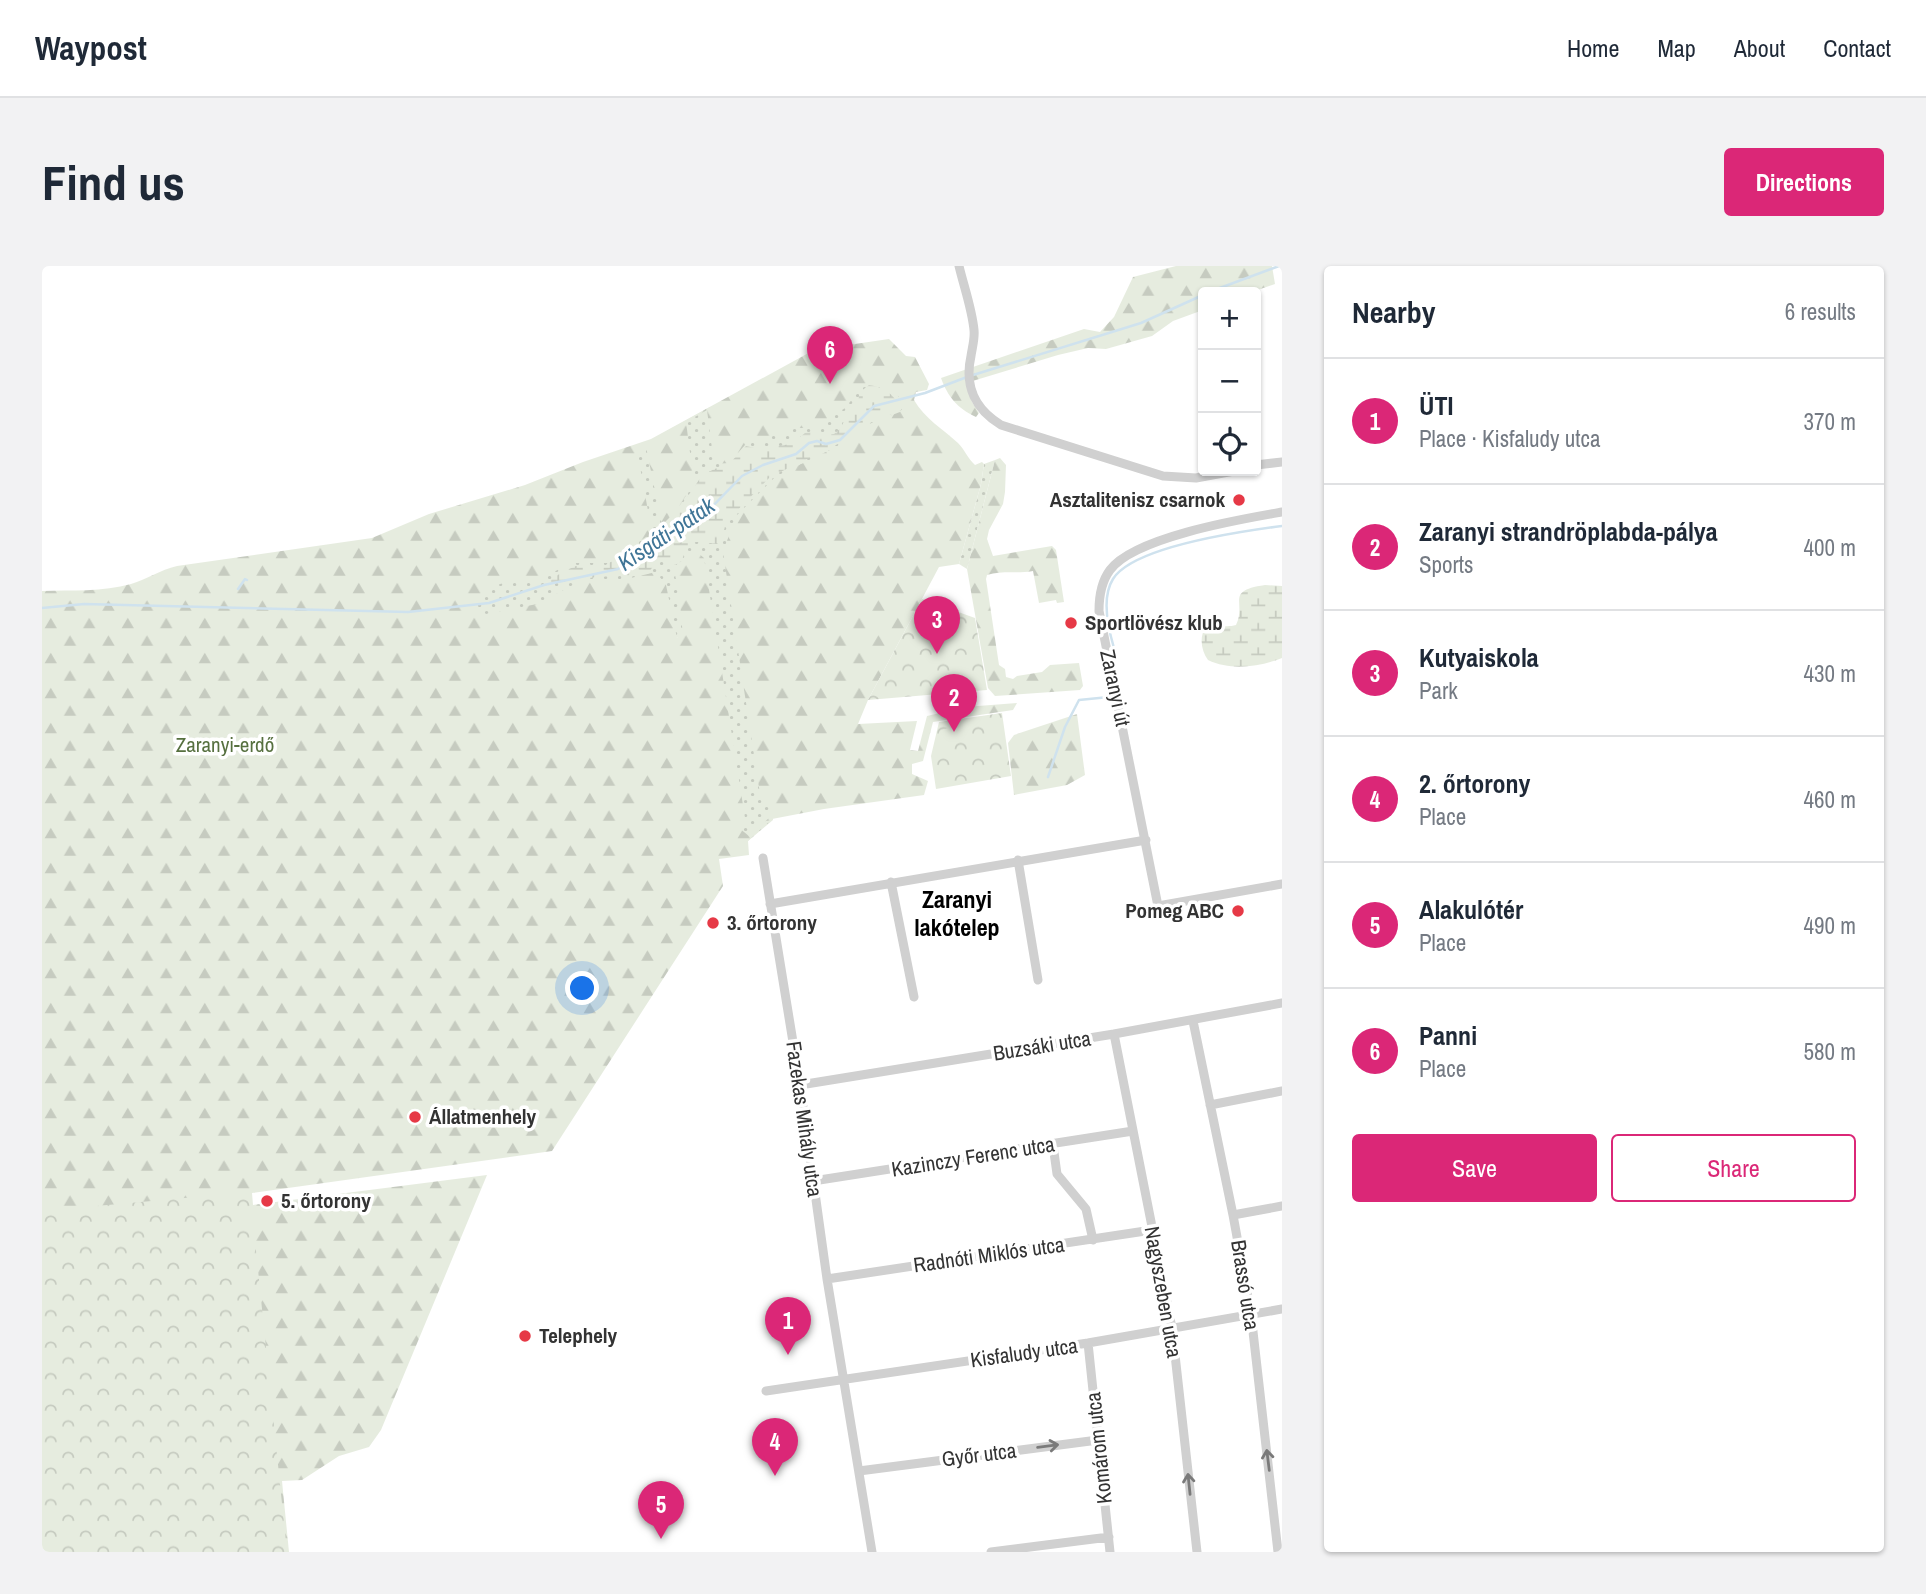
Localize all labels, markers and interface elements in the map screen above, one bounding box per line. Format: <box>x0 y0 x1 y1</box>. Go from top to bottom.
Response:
text: Waypost <box>35 26 147 70</box>
text: Home <box>1567 32 1619 64</box>
text: Map <box>1657 32 1696 64</box>
text: About <box>1734 32 1785 64</box>
text: Contact <box>1823 32 1891 64</box>
button: Directions <box>1724 148 1884 216</box>
text: Find us <box>42 149 185 215</box>
map controls <box>1198 287 1261 476</box>
button: + <box>1198 287 1261 350</box>
text: Nearby <box>1352 292 1435 332</box>
text: 6 results <box>1785 296 1856 327</box>
pin: 6 <box>807 326 853 384</box>
button: − <box>1198 350 1261 413</box>
text: ÜTI <box>1419 388 1453 423</box>
text: 1 <box>1370 406 1380 437</box>
text: 370 m <box>1804 406 1856 437</box>
button: locate <box>1198 413 1261 476</box>
text: Place · Kisfaludy utca <box>1419 423 1600 454</box>
place label: Asztalitenisz csarnok <box>1050 485 1225 514</box>
water label: Kisgáti-patak <box>611 489 722 578</box>
marker: Asztalitenisz csarnok <box>1231 492 1247 508</box>
text: Zaranyi strandröplabda-pálya <box>1419 514 1718 549</box>
text: 2 <box>1370 532 1380 563</box>
text: 400 m <box>1804 532 1856 563</box>
text: Sports <box>1419 549 1474 580</box>
pin: 3 <box>914 596 960 654</box>
place label: Sportlövész klub <box>1085 608 1223 637</box>
marker: Sportlövész klub <box>1063 615 1079 631</box>
text: Kutyaiskola <box>1419 640 1539 675</box>
street label: Zaranyi út <box>1093 647 1138 729</box>
text: 3 <box>1370 658 1380 689</box>
text: 430 m <box>1804 658 1856 689</box>
pin: 2 <box>931 674 977 732</box>
text: Park <box>1419 675 1458 706</box>
park label: Zaranyi-erdő <box>176 730 274 759</box>
text: 2. őrtorony <box>1419 766 1530 801</box>
text: 4 <box>1370 784 1380 815</box>
text: 460 m <box>1804 784 1856 815</box>
text: Place <box>1419 801 1466 832</box>
district label: Zaranyi lakótelep <box>914 883 1000 943</box>
text: Alakulótér <box>1419 892 1523 927</box>
place label: Pomeg ABC <box>1125 896 1224 925</box>
marker: Pomeg ABC <box>1230 903 1246 919</box>
place label: 3. őrtorony <box>727 908 817 937</box>
text: 5 <box>1370 910 1380 941</box>
text: 490 m <box>1804 910 1856 941</box>
marker: 3. őrtorony <box>705 915 721 931</box>
text: Place <box>1419 927 1466 958</box>
your location <box>565 971 599 1005</box>
text: Panni <box>1419 1018 1477 1053</box>
street label: Buzsáki utca <box>991 1023 1093 1068</box>
text: 6 <box>1370 1036 1380 1067</box>
text: 580 m <box>1804 1036 1856 1067</box>
street label: Fazekas Mihály utca <box>779 1039 830 1199</box>
text: Place <box>1419 1053 1466 1084</box>
place label: Állatmenhely <box>429 1102 537 1131</box>
marker: Állatmenhely <box>407 1109 423 1125</box>
street label: Kazinczy Ferenc utca <box>889 1129 1057 1184</box>
button: Save <box>1352 1134 1597 1202</box>
button: Share <box>1611 1134 1856 1202</box>
place label: 5. őrtorony <box>281 1186 371 1215</box>
marker: 5. őrtorony <box>259 1193 275 1209</box>
street label: Nagyszeben utca <box>1138 1224 1189 1360</box>
street label: Radnóti Miklós utca <box>912 1229 1067 1279</box>
street label: Brassó utca <box>1224 1238 1267 1333</box>
pin: 1 <box>765 1297 811 1355</box>
place label: Telephely <box>539 1321 618 1350</box>
marker: Telephely <box>517 1328 533 1344</box>
street label: Kisfaludy utca <box>968 1331 1080 1374</box>
street label: Komárom utca <box>1078 1390 1119 1505</box>
pin: 4 <box>752 1418 798 1476</box>
street label: Győr utca <box>940 1436 1018 1473</box>
one-way arrow <box>1037 1440 1059 1453</box>
one-way arrow <box>1261 1449 1274 1472</box>
one-way arrow <box>1183 1473 1196 1496</box>
pin: 5 <box>638 1481 684 1539</box>

